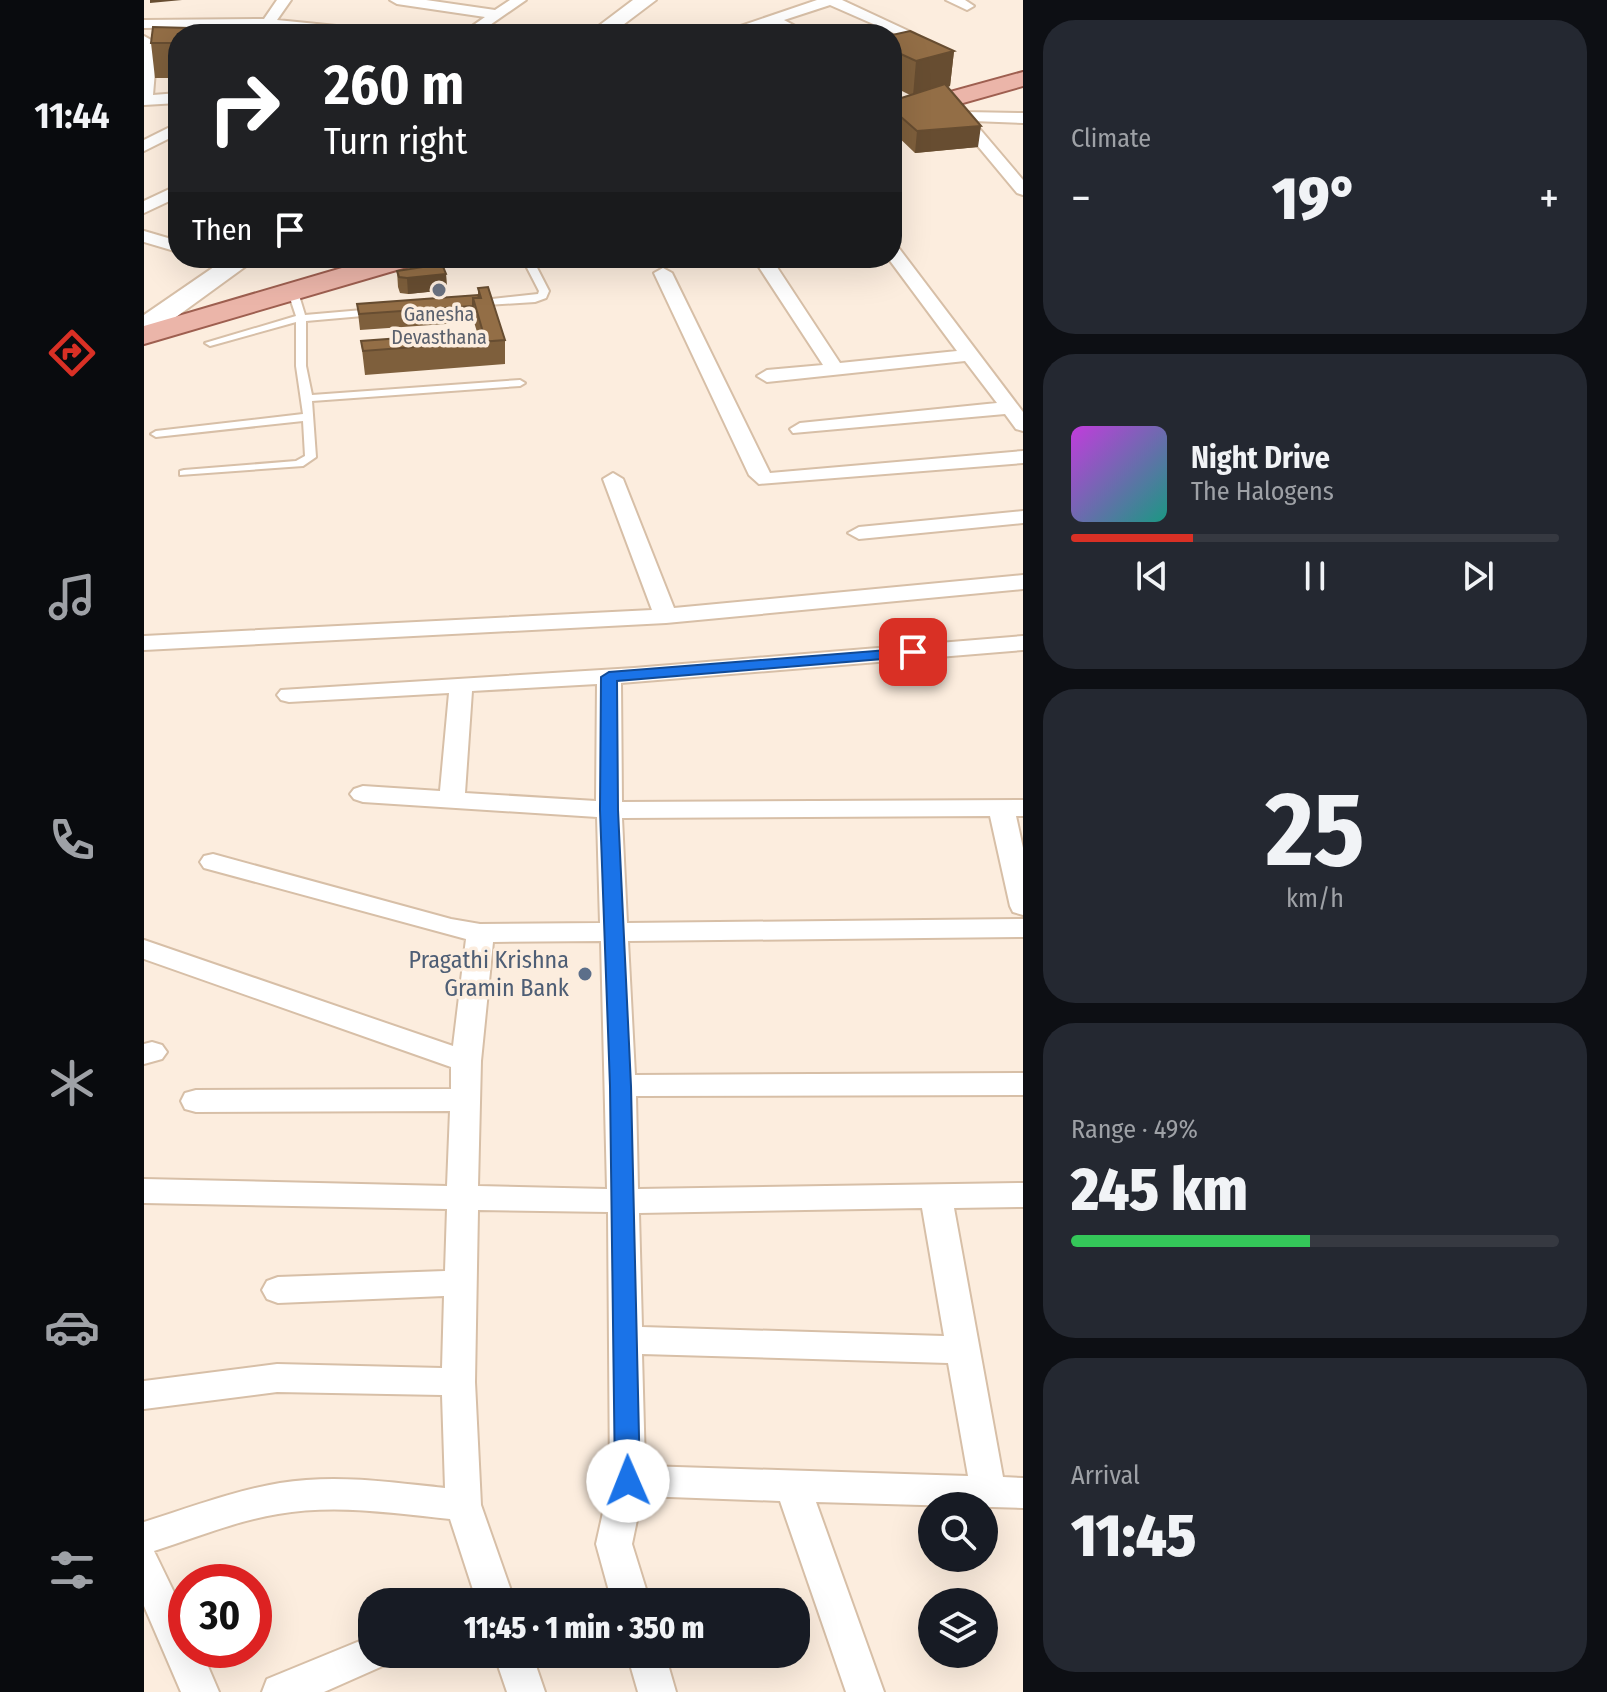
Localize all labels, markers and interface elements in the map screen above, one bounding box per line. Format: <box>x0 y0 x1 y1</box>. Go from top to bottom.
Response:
text: 260 m <box>324 52 464 119</box>
icon: right <box>192 56 296 160</box>
text: 11:44 <box>35 94 109 138</box>
text: Turn right <box>324 120 467 164</box>
text: Climate <box>1071 123 1151 154</box>
text: 19° <box>1272 163 1358 235</box>
text: − <box>1071 172 1091 225</box>
text: + <box>1539 172 1559 225</box>
icon: arrive <box>268 208 312 252</box>
text: Then <box>192 212 252 248</box>
marker: Ganesha Devasthana <box>430 281 448 299</box>
place label: Ganesha Devasthana <box>391 302 487 349</box>
icon: directions <box>44 325 100 381</box>
text: Night Drive <box>1191 440 1330 476</box>
text: The Halogens <box>1191 476 1334 507</box>
icon: previous <box>1130 554 1174 598</box>
icon: pause <box>1293 554 1337 598</box>
icon: next <box>1456 554 1500 598</box>
icon: music <box>44 569 100 625</box>
pin <box>879 618 947 686</box>
icon: arrive <box>891 630 935 674</box>
text: 25 <box>1265 768 1365 893</box>
icon: phone <box>44 812 100 868</box>
text: km/h <box>1286 883 1344 914</box>
place label: Pragathi Krishna Gramin Bank <box>409 946 570 1002</box>
marker: Pragathi Krishna Gramin Bank <box>576 965 594 983</box>
icon: climate <box>44 1055 100 1111</box>
text: Range · 49% <box>1071 1114 1198 1145</box>
text: 245 km <box>1071 1154 1248 1226</box>
icon: car <box>44 1299 100 1355</box>
position arrow <box>586 1439 670 1523</box>
text: Arrival <box>1071 1460 1140 1491</box>
map controls <box>918 1492 998 1668</box>
button: search <box>918 1492 998 1572</box>
text: 11:45 <box>1071 1500 1196 1572</box>
icon: filters <box>44 1542 100 1598</box>
speed limit sign: 30 <box>168 1564 272 1668</box>
button: layers <box>918 1588 998 1668</box>
text: 11:45 · 1 min · 350 m <box>464 1610 704 1646</box>

